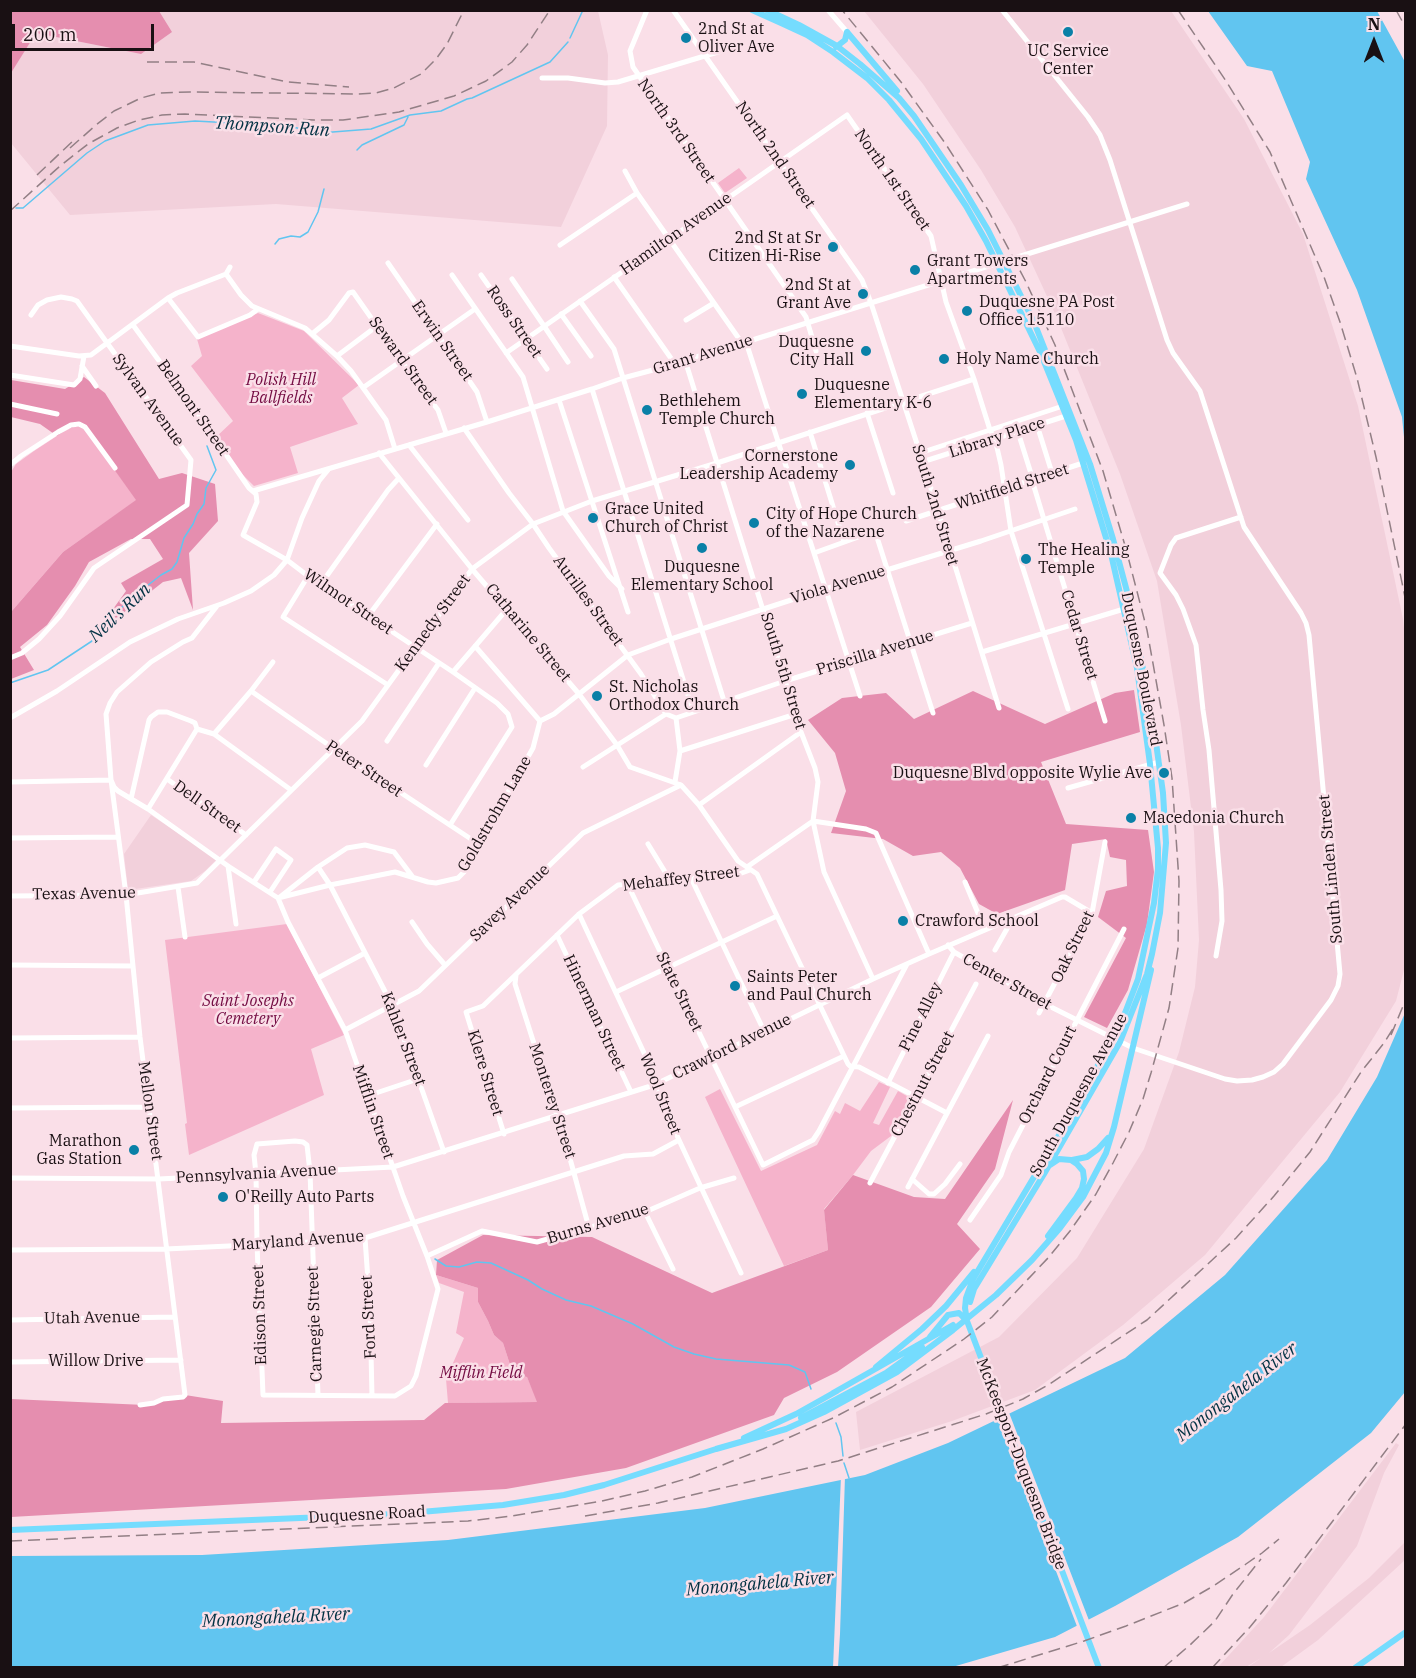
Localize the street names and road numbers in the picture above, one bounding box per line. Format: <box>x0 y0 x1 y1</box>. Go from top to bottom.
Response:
street label: North 3rd Street <box>633 75 719 187</box>
street label: North 2nd Street <box>731 98 819 212</box>
street label: North 1st Street <box>850 126 934 234</box>
street label: Hamilton Avenue <box>617 188 735 280</box>
street label: Ross Street <box>482 282 546 362</box>
street label: Erwin Street <box>407 297 477 385</box>
street label: Seward Street <box>365 313 441 409</box>
street label: Grant Avenue <box>651 331 755 379</box>
street label: Sylvan Avenue <box>108 350 188 450</box>
street label: Belmont Street <box>153 356 233 460</box>
street label: Library Place <box>946 413 1048 463</box>
street label: South 2nd Street <box>907 442 963 568</box>
street label: Whitfield Street <box>953 460 1071 514</box>
street label: Aurilles Street <box>549 552 627 650</box>
street label: Viola Avenue <box>788 562 888 608</box>
street label: Wilmot Street <box>300 565 396 639</box>
street label: Kennedy Street <box>391 571 475 675</box>
street label: Catharine Street <box>481 580 575 686</box>
street label: Cedar Street <box>1056 588 1102 682</box>
street label: Duquesne Boulevard <box>1117 590 1165 748</box>
street label: South 5th Street <box>756 610 810 732</box>
street label: Priscilla Avenue <box>814 626 936 680</box>
street label: Peter Street <box>322 736 406 802</box>
street label: Goldstrohm Lane <box>454 753 536 875</box>
street label: Dell Street <box>169 777 245 837</box>
street label: South Linden Street <box>1315 794 1347 944</box>
street label: Savey Avenue <box>466 860 554 946</box>
street label: Mehaffey Street <box>621 862 741 896</box>
street label: Texas Avenue <box>32 883 136 905</box>
street label: Oak Street <box>1047 908 1099 986</box>
street label: State Street <box>651 949 707 1035</box>
street label: Center Street <box>959 950 1055 1014</box>
street label: Hinerman Street <box>559 952 629 1074</box>
street label: Pine Alley <box>895 979 947 1055</box>
street label: Kahler Street <box>376 989 430 1089</box>
street label: Crawford Avenue <box>670 1010 794 1084</box>
street label: South Duquesne Avenue <box>1026 1010 1132 1180</box>
street label: Orchard Court <box>1015 1022 1081 1128</box>
street label: Klere Street <box>463 1028 507 1118</box>
street label: Chestnut Street <box>887 1028 959 1140</box>
street label: Monterey Street <box>524 1041 580 1161</box>
street label: Wool Street <box>635 1050 685 1138</box>
street label: Mellon Street <box>134 1060 166 1162</box>
street label: Mifflin Street <box>348 1062 398 1162</box>
street label: Pennsylvania Avenue <box>175 1160 337 1188</box>
street label: Burns Avenue <box>545 1199 651 1249</box>
street label: Maryland Avenue <box>231 1227 365 1255</box>
street label: Edison Street <box>249 1264 271 1366</box>
street label: Carnegie Street <box>303 1266 327 1382</box>
street label: Ford Street <box>357 1275 381 1359</box>
street label: Utah Avenue <box>44 1308 140 1328</box>
street label: Willow Drive <box>48 1351 144 1371</box>
street label: McKeesport-Duquesne Bridge <box>972 1355 1070 1573</box>
street label: Duquesne Road <box>308 1502 426 1528</box>

